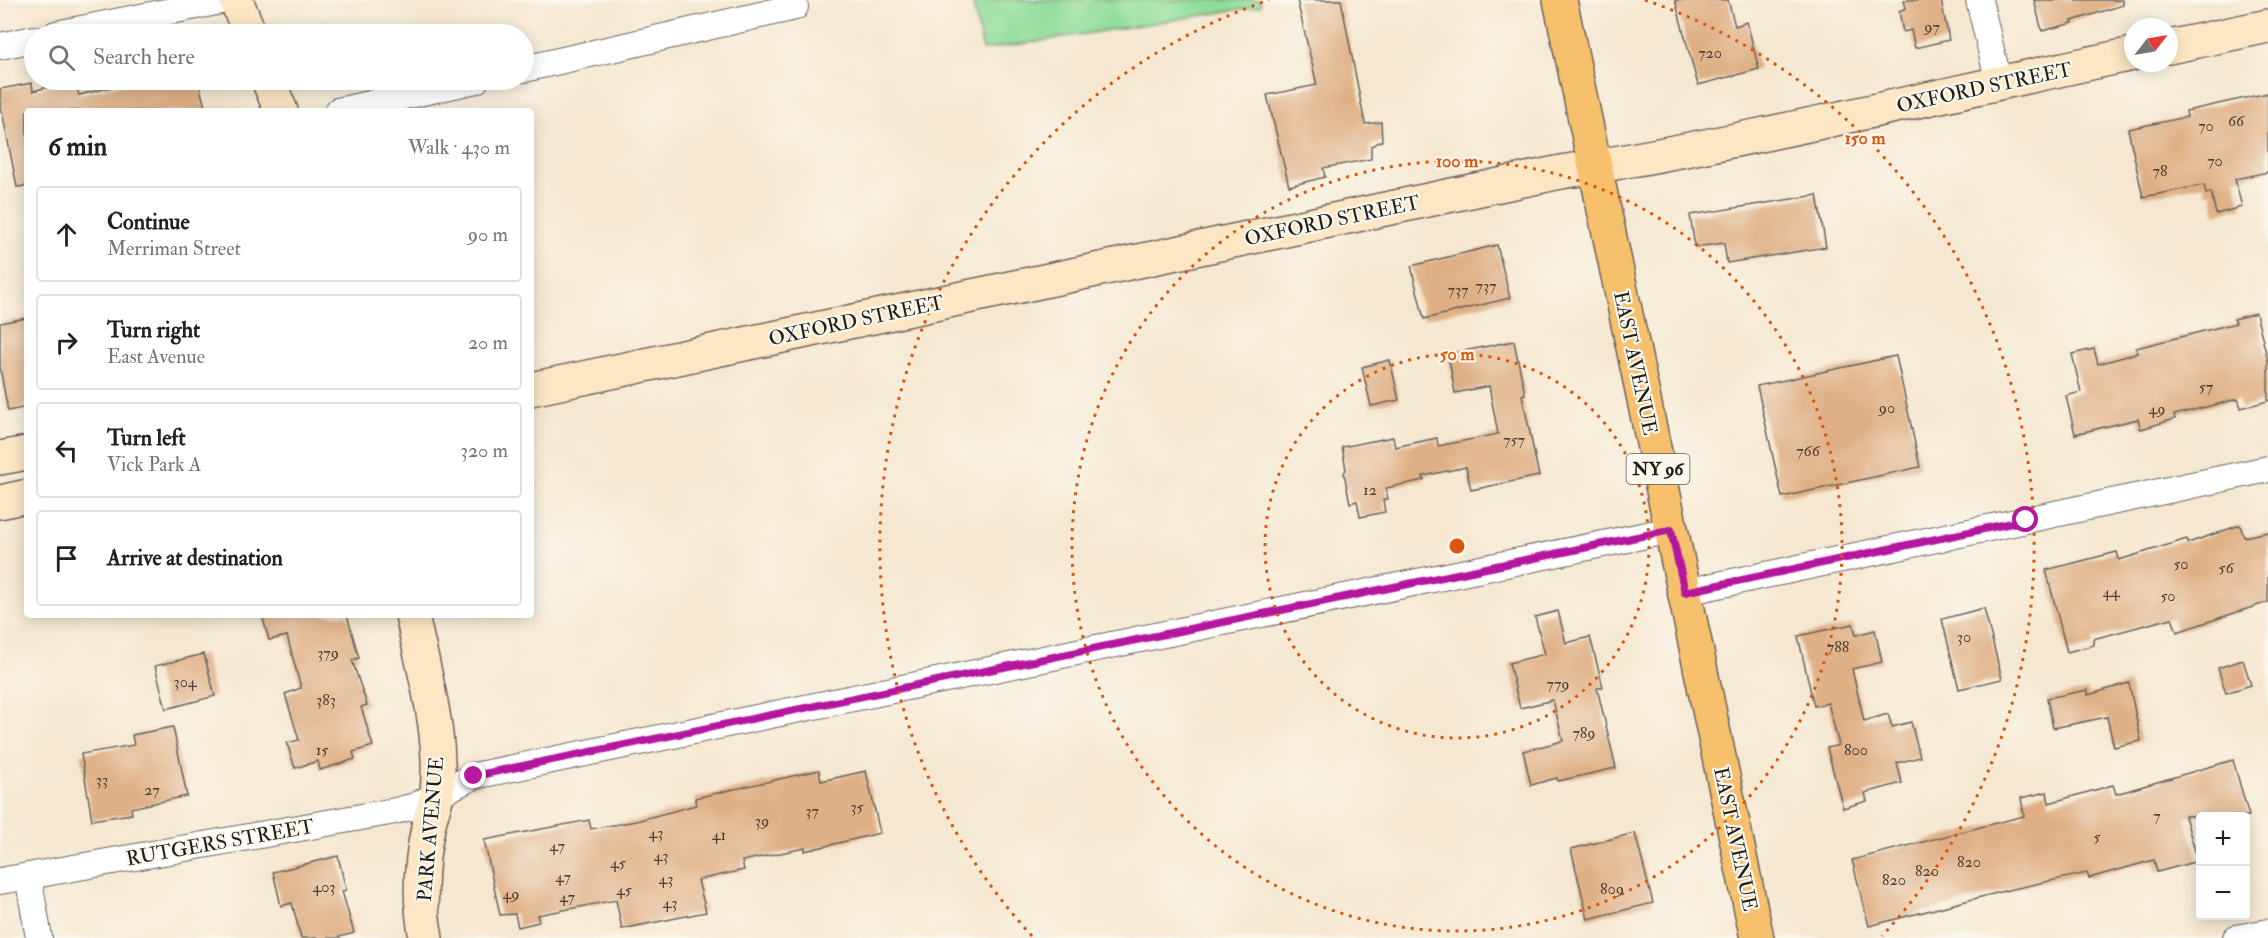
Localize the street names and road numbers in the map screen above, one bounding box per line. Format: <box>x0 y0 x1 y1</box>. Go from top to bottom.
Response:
street label: OXFORD STREET <box>1894 57 2074 118</box>
street label: OXFORD STREET <box>1242 190 1422 251</box>
street label: EAST AVENUE <box>1608 289 1663 437</box>
street label: OXFORD STREET <box>766 290 946 351</box>
road number: NY 96 <box>1626 454 1690 484</box>
street label: PARK AVENUE <box>412 756 449 903</box>
street label: EAST AVENUE <box>1708 765 1763 913</box>
street label: RUTGERS STREET <box>124 814 316 871</box>

